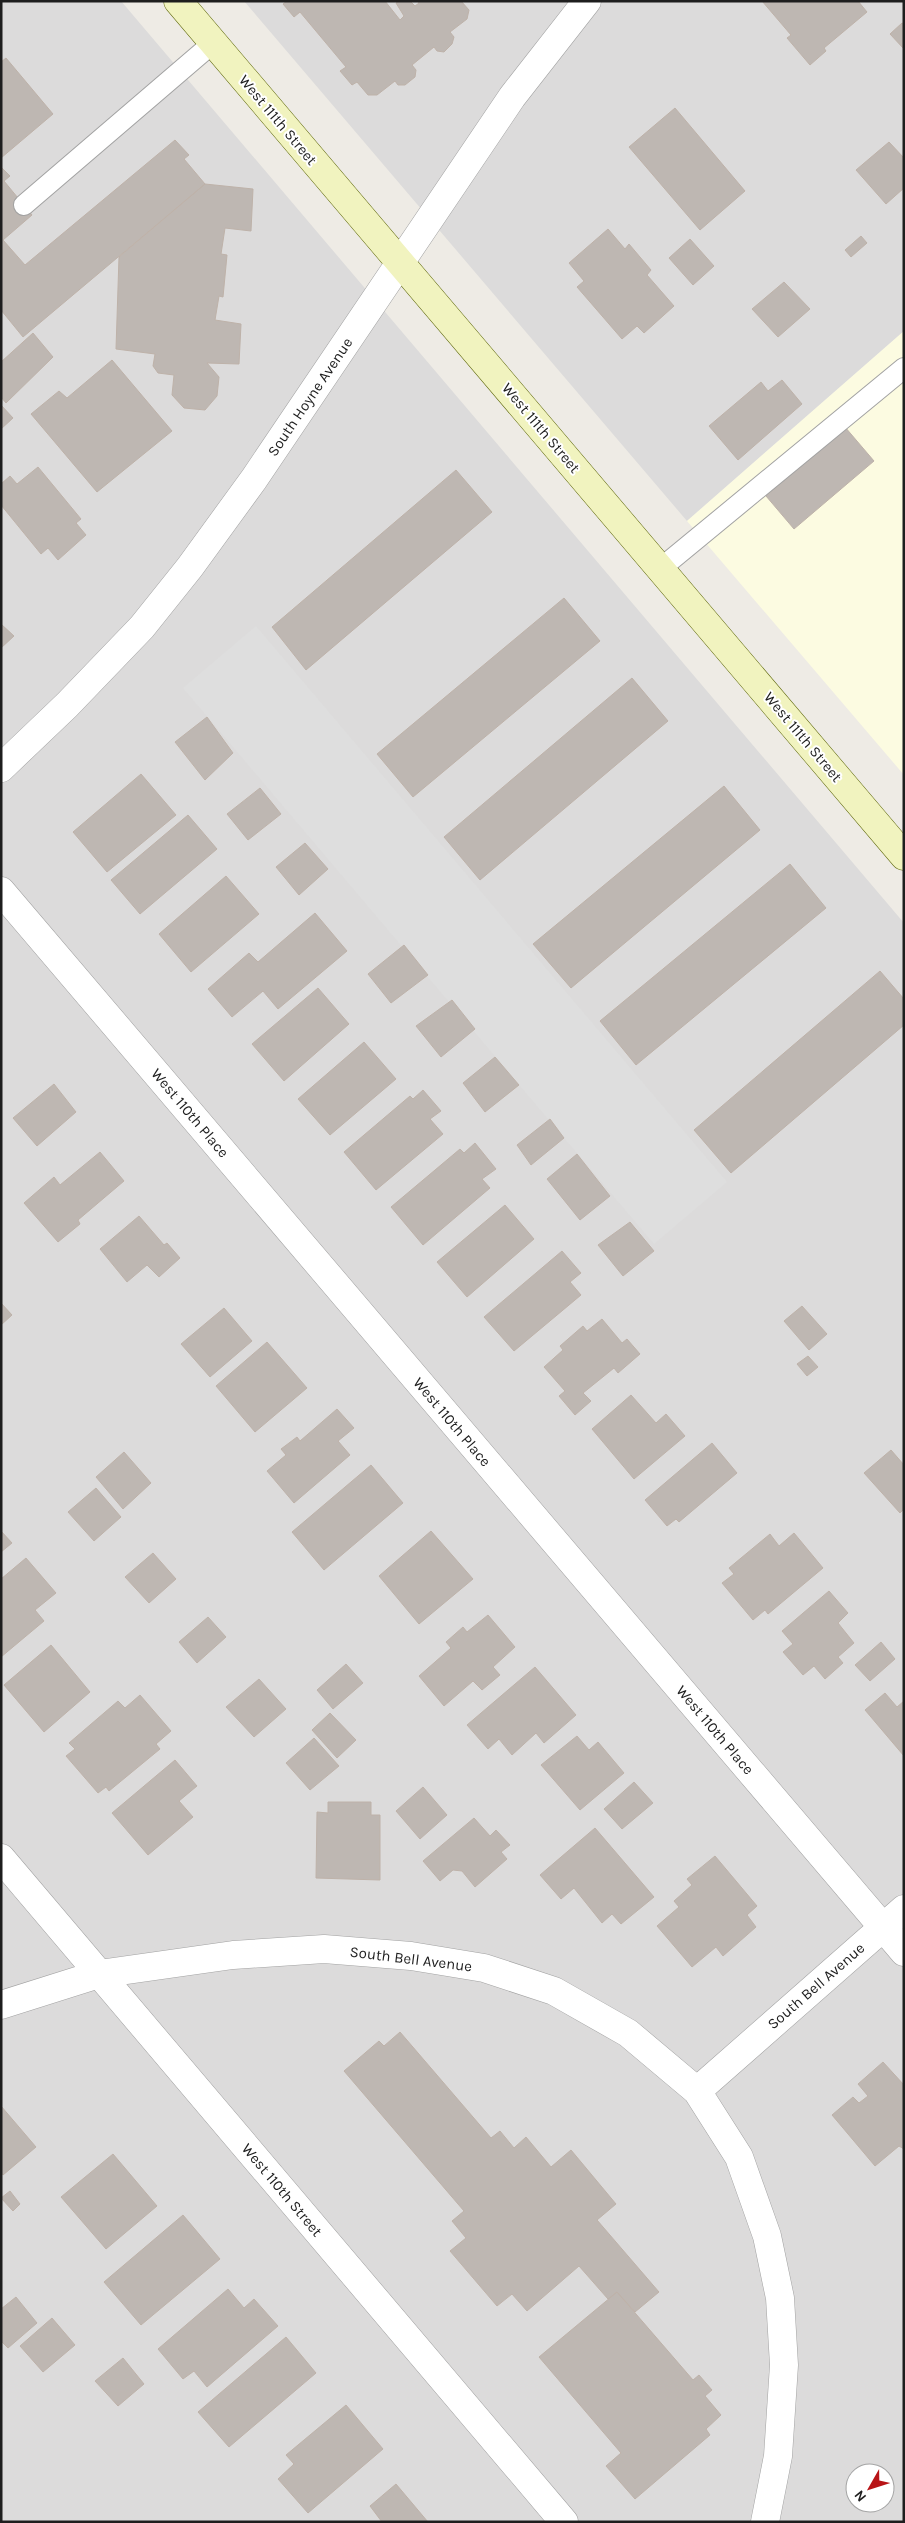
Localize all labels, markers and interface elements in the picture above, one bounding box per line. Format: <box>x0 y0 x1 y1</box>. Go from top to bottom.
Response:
street label: West 111th Street <box>235 71 321 169</box>
street label: South Hoyne Avenue <box>264 334 356 460</box>
street label: West 111th Street <box>498 379 584 477</box>
street label: West 111th Street <box>760 688 846 786</box>
street label: West 110th Place <box>147 1065 233 1161</box>
street label: West 110th Place <box>409 1374 495 1470</box>
street label: West 110th Place <box>672 1682 758 1778</box>
street label: South Bell Avenue <box>764 1939 868 2033</box>
street label: South Bell Avenue <box>349 1943 473 1975</box>
street label: West 110th Street <box>238 2140 326 2240</box>
north arrow <box>845 2463 895 2513</box>
text: N <box>851 2487 870 2505</box>

